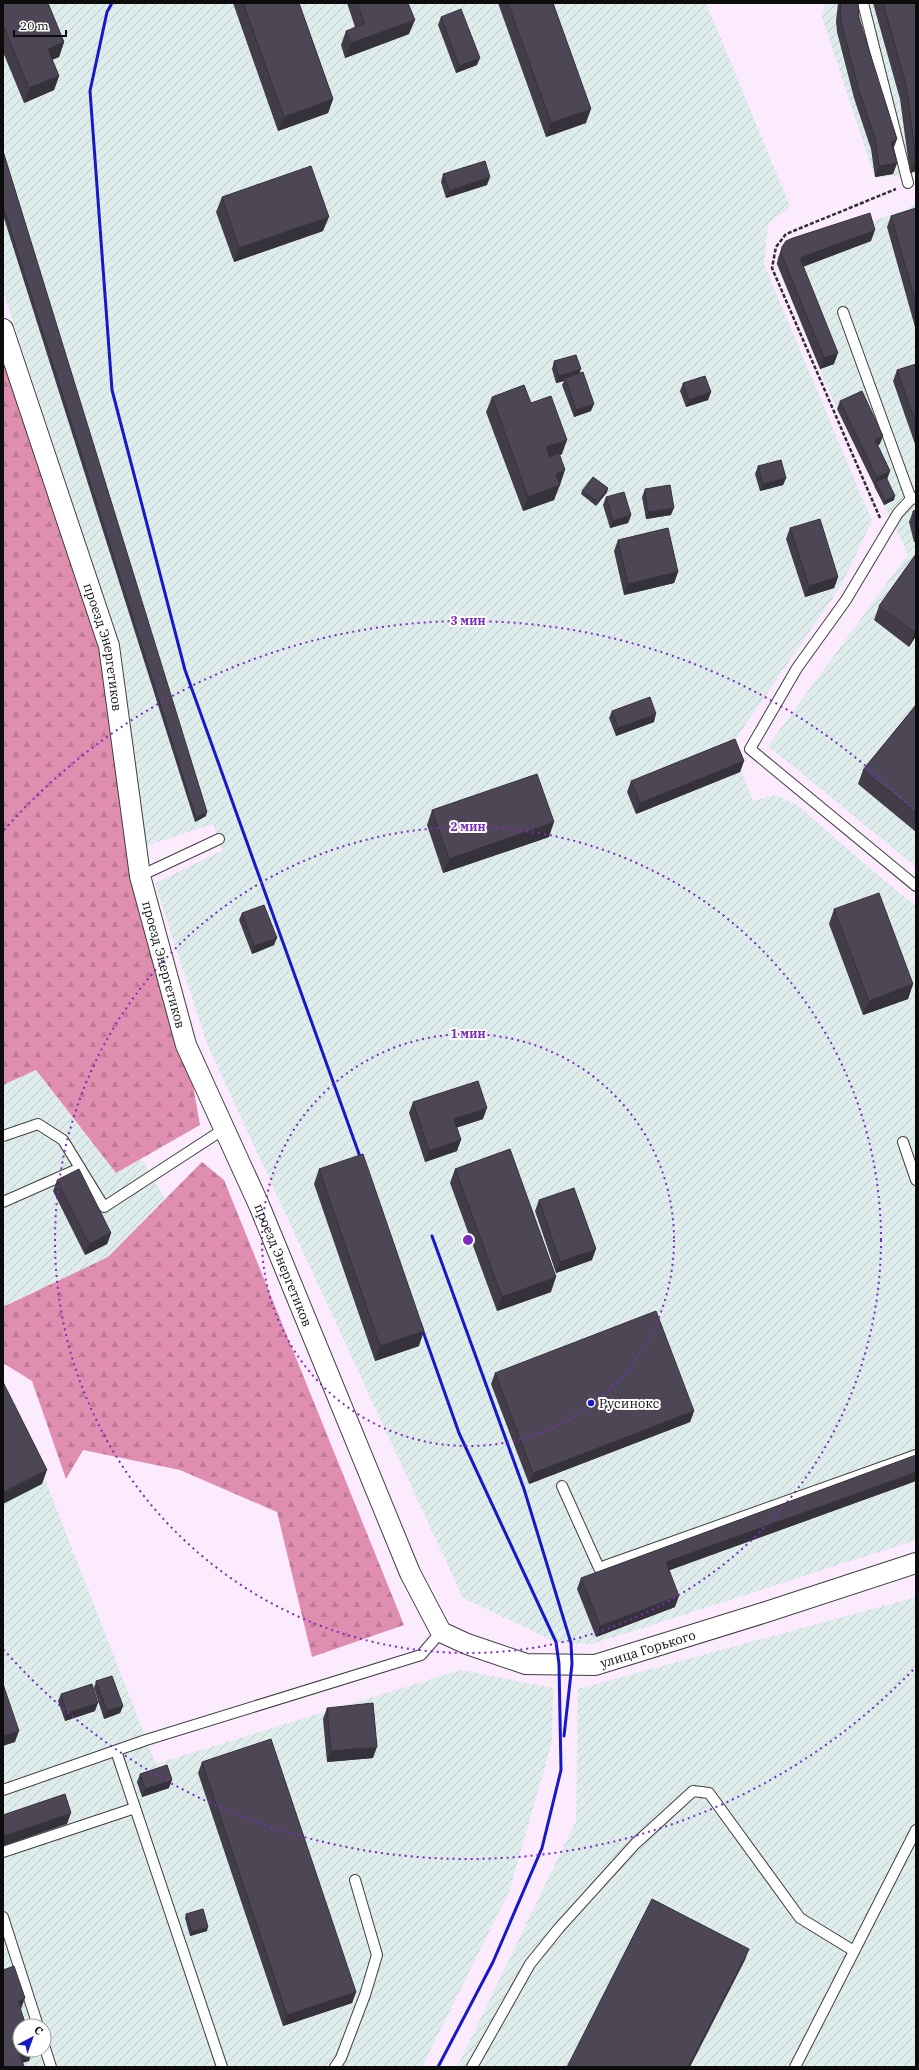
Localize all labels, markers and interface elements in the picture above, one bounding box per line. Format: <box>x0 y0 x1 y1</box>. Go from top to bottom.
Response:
scale bar <box>14 12 66 38</box>
text: 20 m <box>20 18 49 33</box>
street label: проезд Энергетиков <box>80 581 126 712</box>
text: 3 мин <box>450 613 486 628</box>
text: 2 мин <box>450 819 486 834</box>
street label: проезд Энергетиков <box>139 899 190 1030</box>
text: 1 мин <box>450 1026 486 1041</box>
street label: проезд Энергетиков <box>251 1201 316 1329</box>
centre of rings <box>461 1233 475 1247</box>
place label: Русинокс <box>599 1395 660 1412</box>
marker: Русинокс <box>586 1398 596 1408</box>
street label: улица Горького <box>598 1626 698 1671</box>
north arrow <box>12 2018 52 2058</box>
text: С <box>31 2023 46 2038</box>

